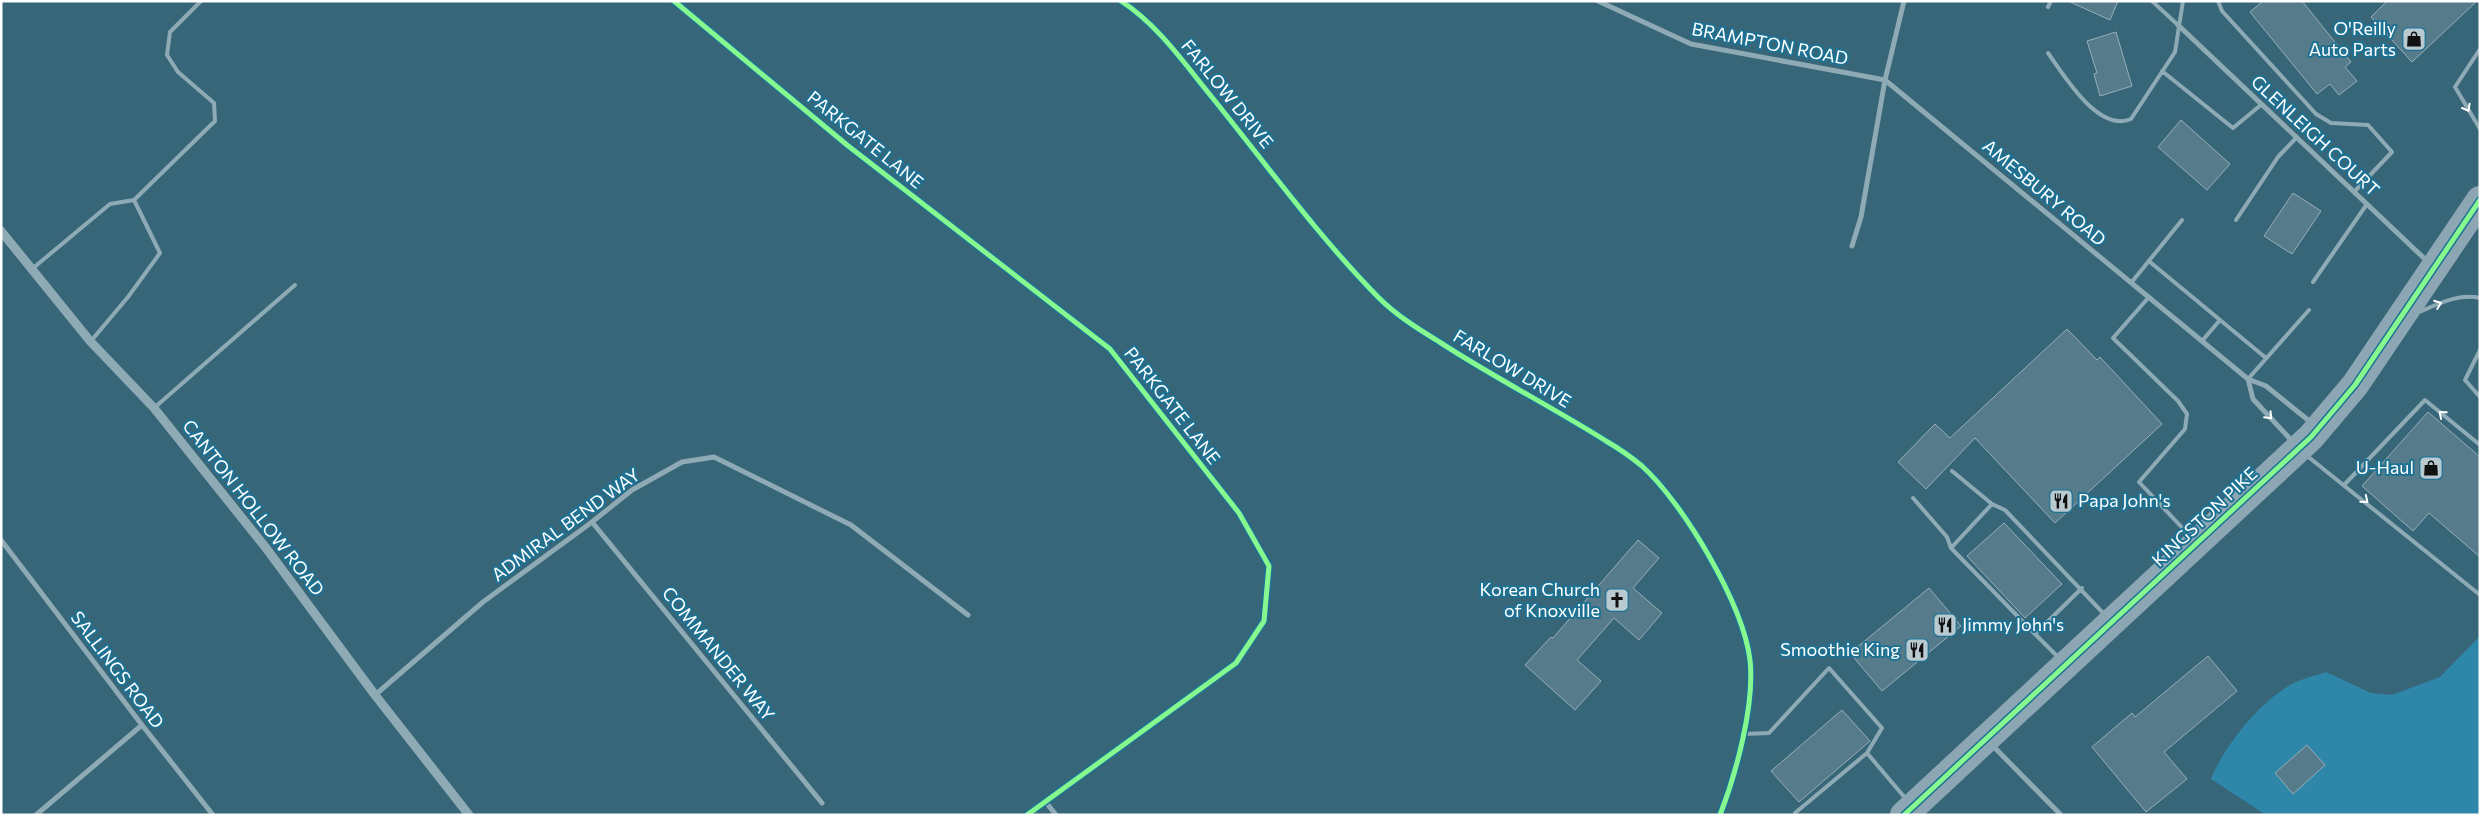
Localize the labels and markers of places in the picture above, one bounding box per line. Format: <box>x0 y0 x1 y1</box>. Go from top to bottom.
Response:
place label: O'Reilly Auto Parts <box>2309 17 2396 60</box>
shop icon: O'Reilly Auto Parts <box>2401 26 2427 52</box>
shop icon: U-Haul <box>2418 455 2444 481</box>
place label: U-Haul <box>2356 456 2414 478</box>
restaurant icon: Papa John's <box>2048 488 2074 514</box>
place label: Papa John's <box>2078 489 2171 511</box>
place label: Korean Church of Knoxville <box>1479 578 1600 621</box>
church icon: Korean Church of Knoxville <box>1604 587 1630 613</box>
restaurant icon: Jimmy John's <box>1932 612 1958 638</box>
place label: Jimmy John's <box>1962 613 2064 635</box>
restaurant icon: Smoothie King <box>1904 637 1930 663</box>
place label: Smoothie King <box>1780 638 1900 660</box>

